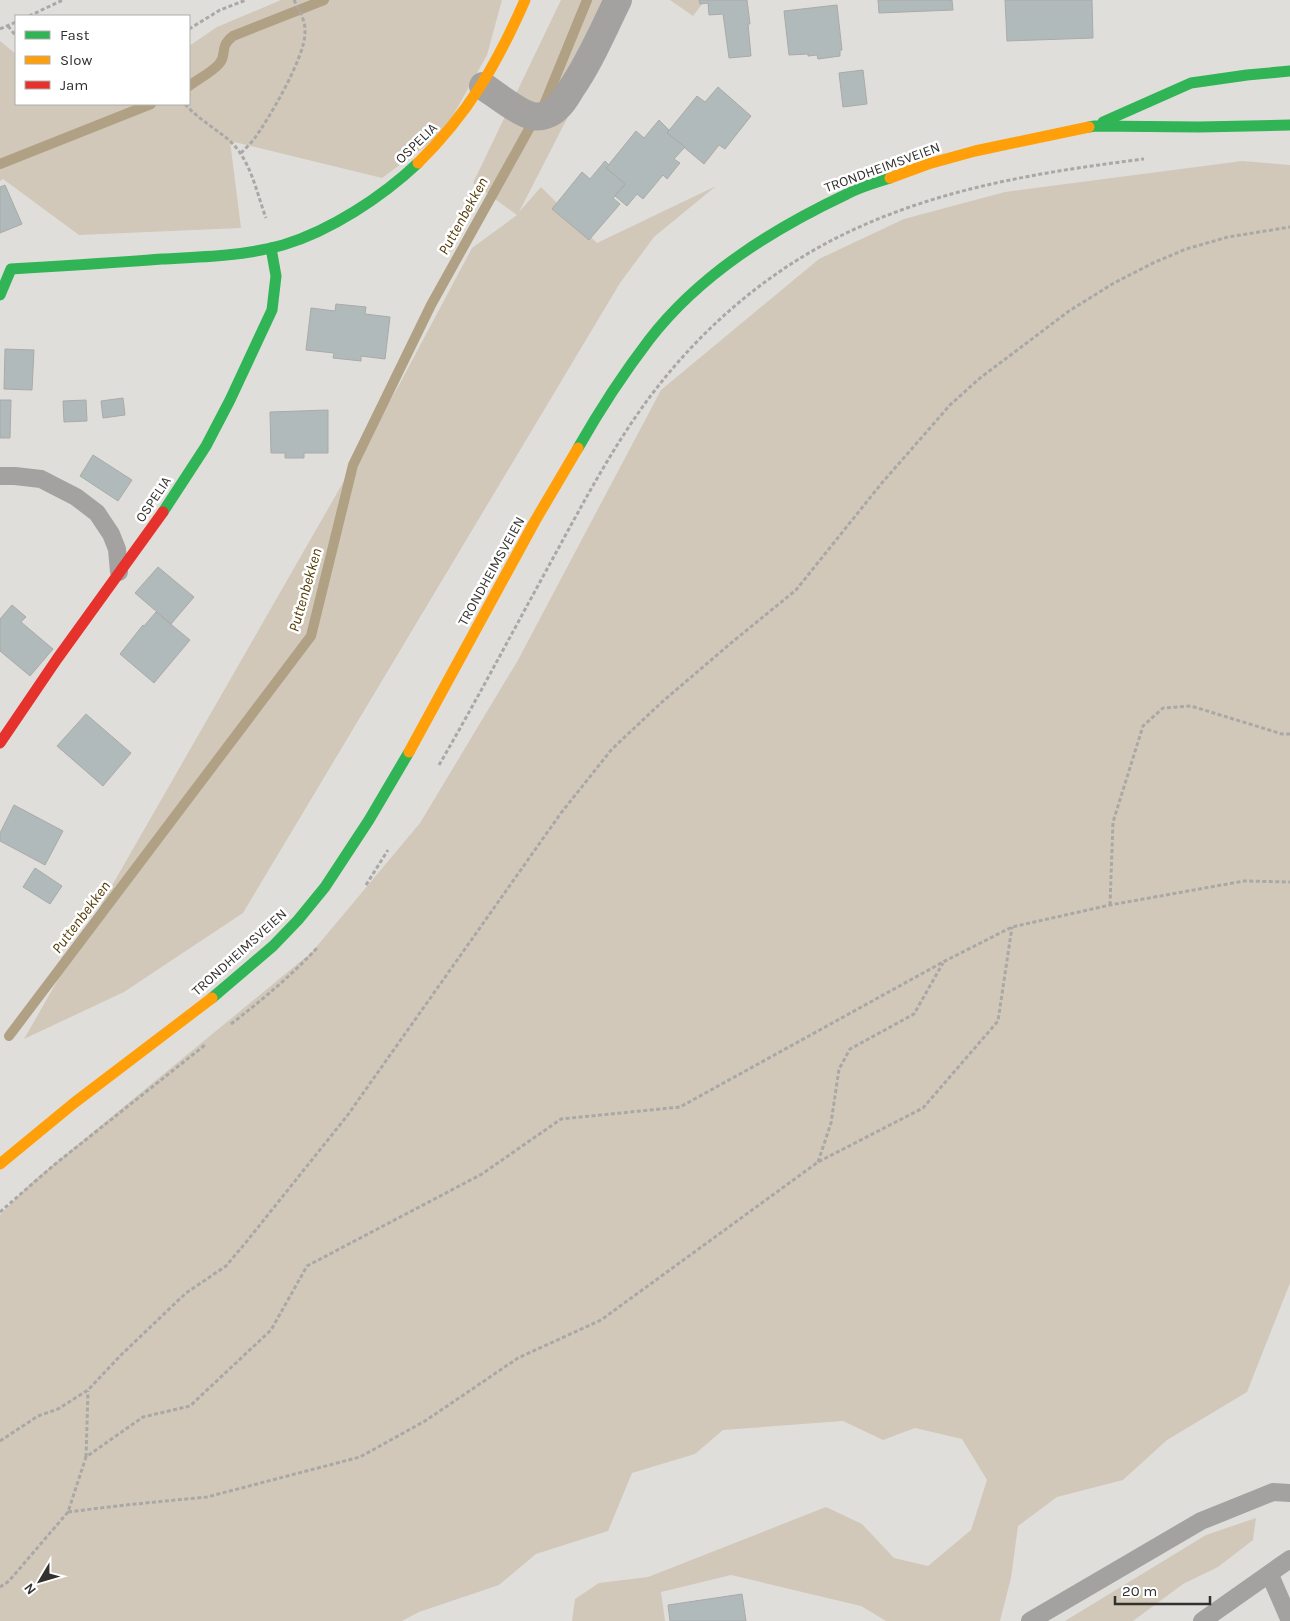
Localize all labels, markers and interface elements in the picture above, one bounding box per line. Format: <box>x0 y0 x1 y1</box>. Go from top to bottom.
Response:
legend <box>15 15 190 105</box>
text: Fast <box>60 26 90 44</box>
text: Slow <box>60 51 92 69</box>
text: Jam <box>60 76 88 94</box>
street label: OSPELIA <box>392 119 441 167</box>
street label: TRONDHEIMSVEIEN <box>822 139 942 196</box>
water label: Puttenbekken <box>434 174 492 258</box>
street label: OSPELIA <box>132 473 175 525</box>
street label: TRONDHEIMSVEIEN <box>454 514 528 629</box>
water label: Puttenbekken <box>284 546 326 634</box>
water label: Puttenbekken <box>48 877 114 957</box>
street label: TRONDHEIMSVEIEN <box>188 905 290 1000</box>
north arrow <box>15 1556 65 1606</box>
scale bar <box>1115 1574 1210 1606</box>
text: N <box>20 1580 40 1598</box>
text: 20 m <box>1122 1582 1157 1600</box>

